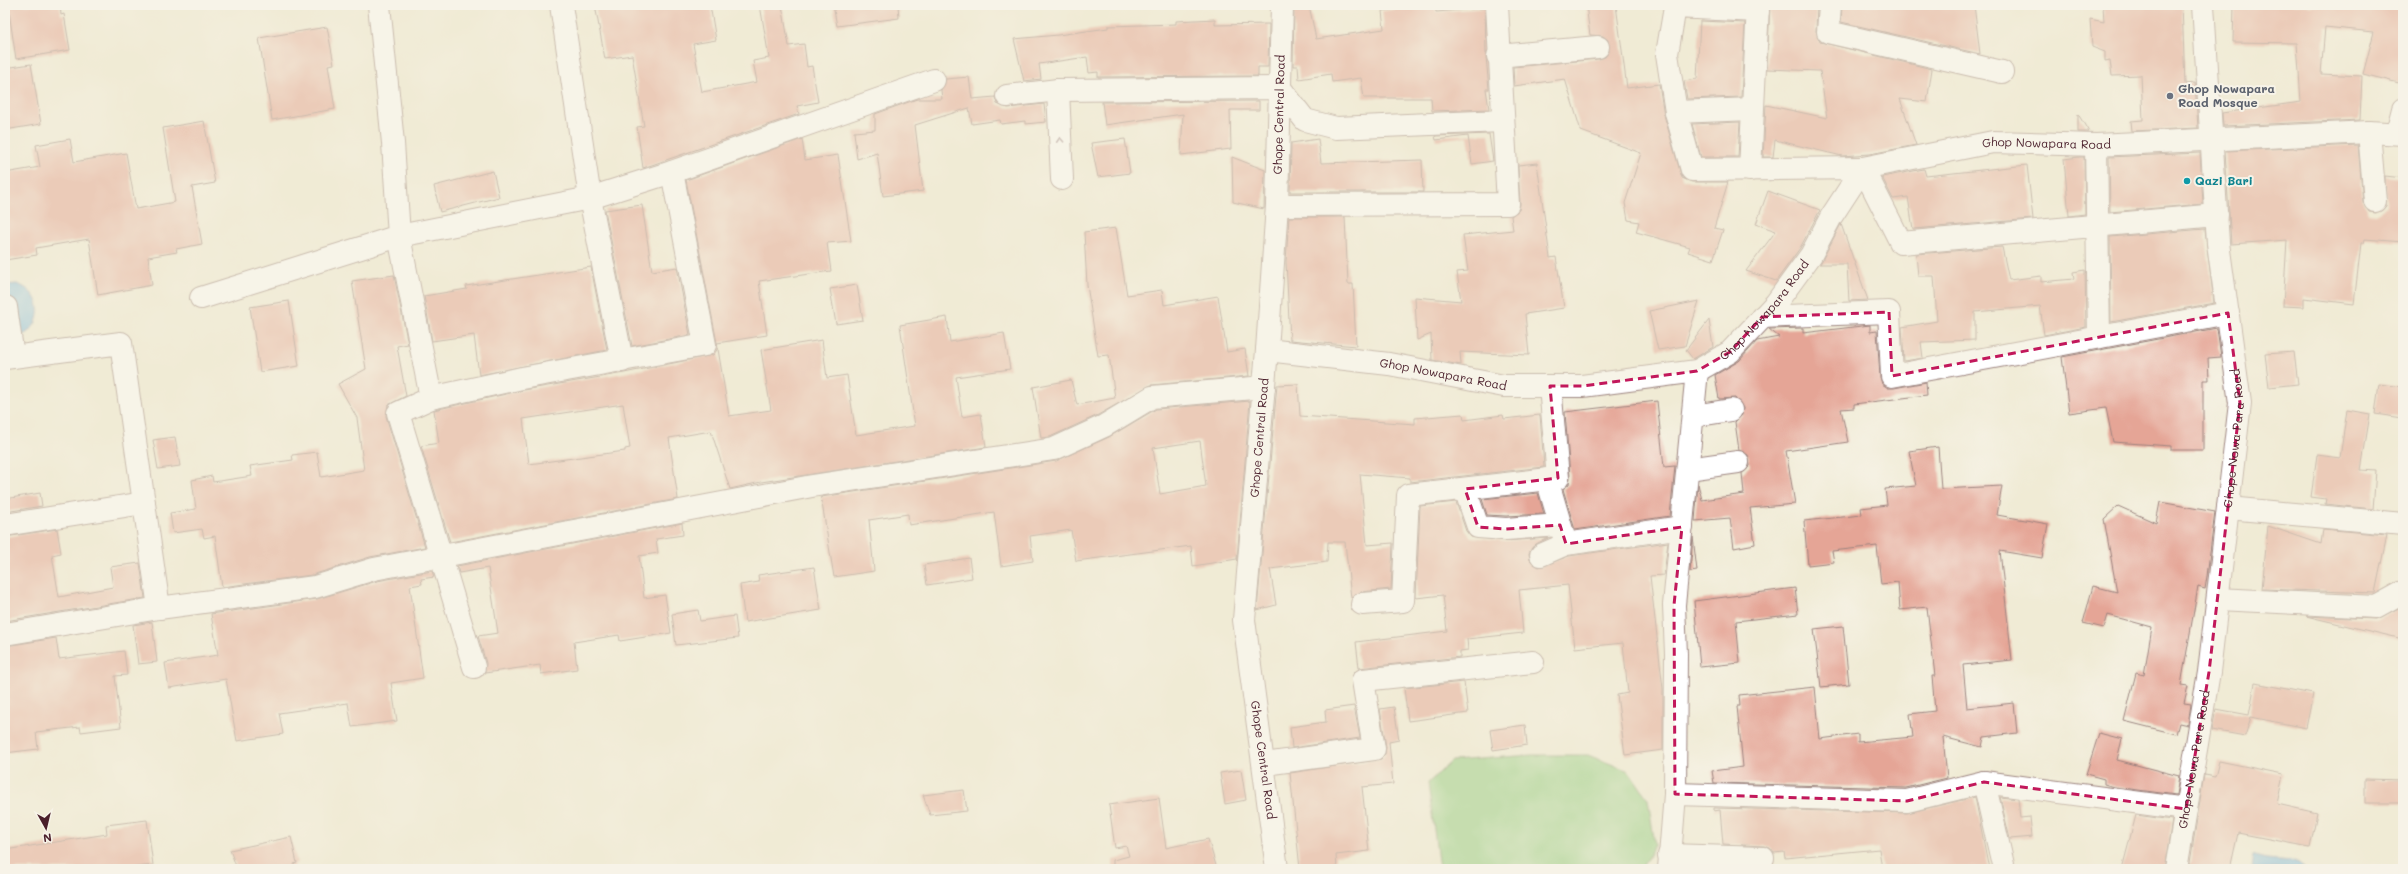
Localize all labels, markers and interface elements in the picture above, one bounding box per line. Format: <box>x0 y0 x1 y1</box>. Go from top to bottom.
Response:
street label: Ghope Central Road <box>1269 54 1288 175</box>
place label: Ghop Nowapara Road Mosque <box>2178 80 2275 110</box>
marker: Ghop Nowapara Road Mosque <box>2165 91 2175 101</box>
street label: Ghop Nowapara Road <box>1980 133 2112 152</box>
one-way arrow <box>1056 137 1065 143</box>
place label: Qazi Bari <box>2195 172 2253 188</box>
marker: Qazi Bari <box>2182 176 2192 186</box>
street label: Ghop Nowapara Road <box>1716 256 1812 363</box>
street label: Ghop Nowapara Road <box>1379 354 1509 393</box>
street label: Ghope Nowa Para Road <box>2219 367 2247 509</box>
street label: Ghope Central Road <box>1245 377 1272 498</box>
street label: Ghope Nowa Para Road <box>2174 688 2213 830</box>
street label: Ghope Central Road <box>1248 700 1280 821</box>
north arrow <box>26 808 66 848</box>
text: N <box>42 830 53 846</box>

